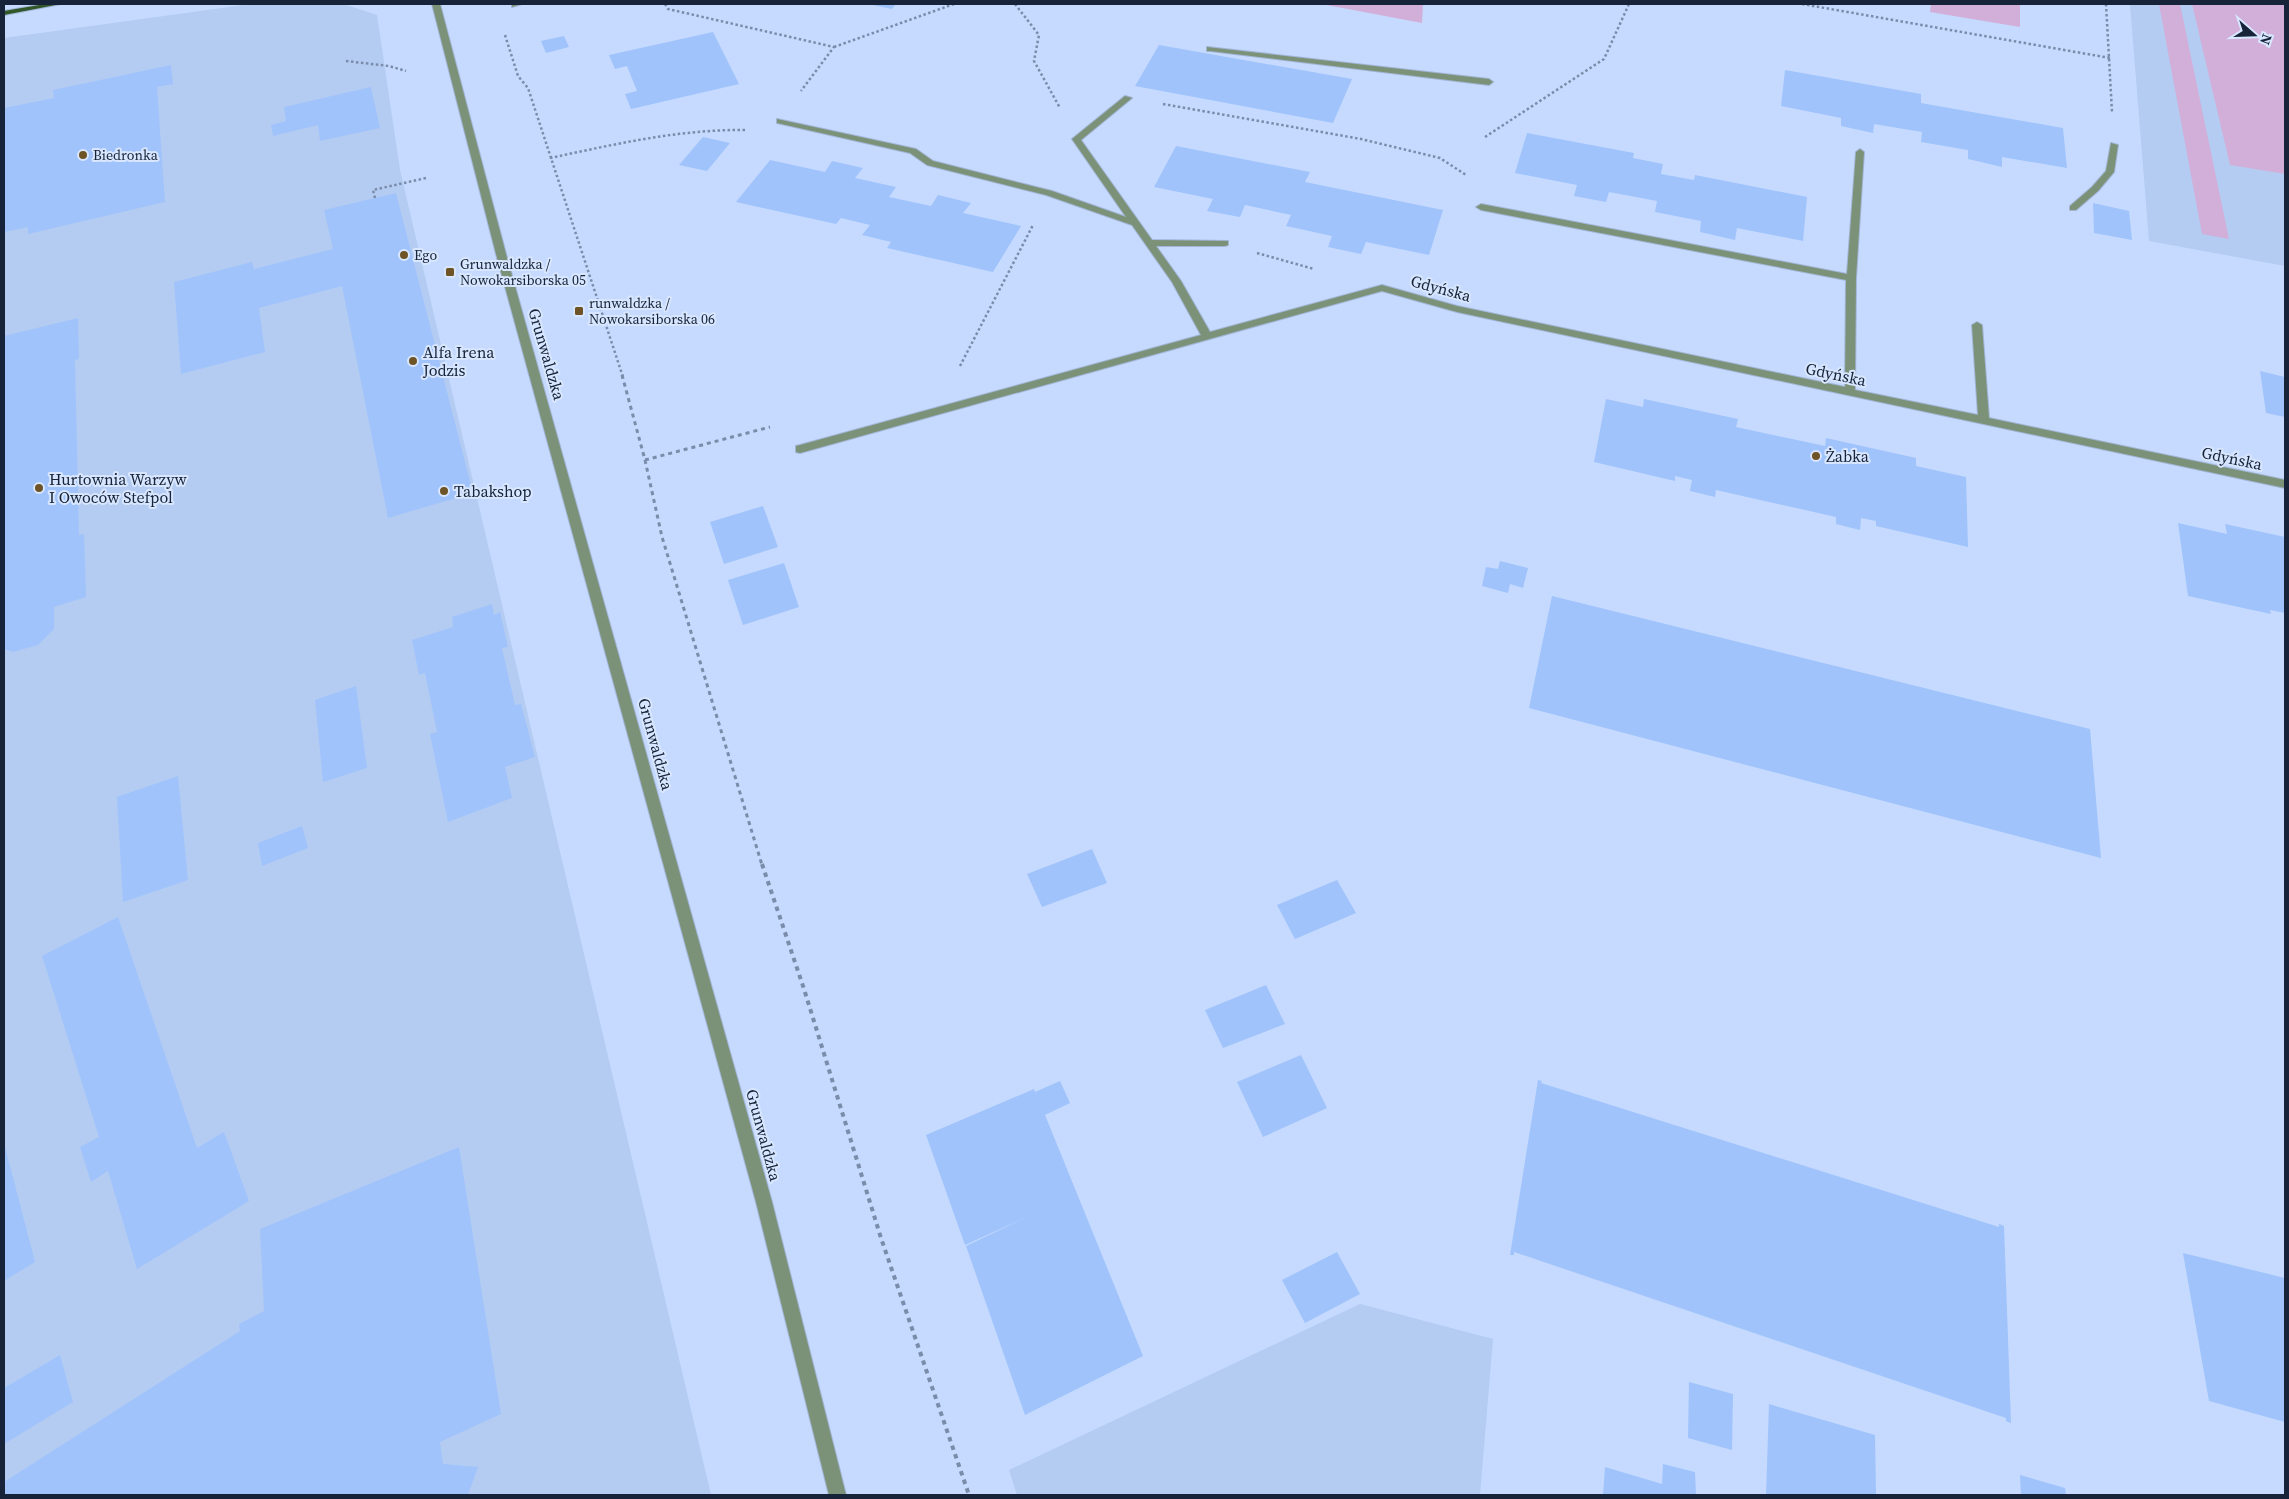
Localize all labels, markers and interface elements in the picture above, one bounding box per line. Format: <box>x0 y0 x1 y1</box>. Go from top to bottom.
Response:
north arrow <box>2229 10 2279 60</box>
text: N <box>2255 31 2277 48</box>
place label: Biedronka <box>93 145 159 165</box>
marker: Biedronka <box>77 149 89 161</box>
place label: Ego <box>414 245 437 265</box>
marker: Ego <box>398 249 410 261</box>
place label: Grunwaldzka / Nowokarsiborska 05 <box>460 254 586 290</box>
marker: Grunwaldzka / Nowokarsiborska 05 <box>444 266 456 278</box>
street label: Gdyńska <box>1408 269 1474 307</box>
place label: runwaldzka / Nowokarsiborska 06 <box>589 293 715 329</box>
marker: runwaldzka / Nowokarsiborska 06 <box>573 305 585 317</box>
street label: Grunwaldzka <box>523 306 571 403</box>
place label: Alfa Irena Jodzis <box>422 341 495 381</box>
marker: Alfa Irena Jodzis <box>407 355 419 367</box>
street label: Gdyńska <box>1804 357 1869 391</box>
street label: Gdyńska <box>2200 441 2265 475</box>
place label: Żabka <box>1826 445 1870 467</box>
marker: Żabka <box>1810 450 1822 462</box>
place label: Hurtownia Warzyw I Owoców Stefpol <box>49 468 187 508</box>
place label: Tabakshop <box>454 480 531 502</box>
marker: Hurtownia Warzyw I Owoców Stefpol <box>33 482 45 494</box>
marker: Tabakshop <box>438 485 450 497</box>
street label: Grunwaldzka <box>633 696 679 793</box>
street label: Grunwaldzka <box>741 1087 787 1184</box>

